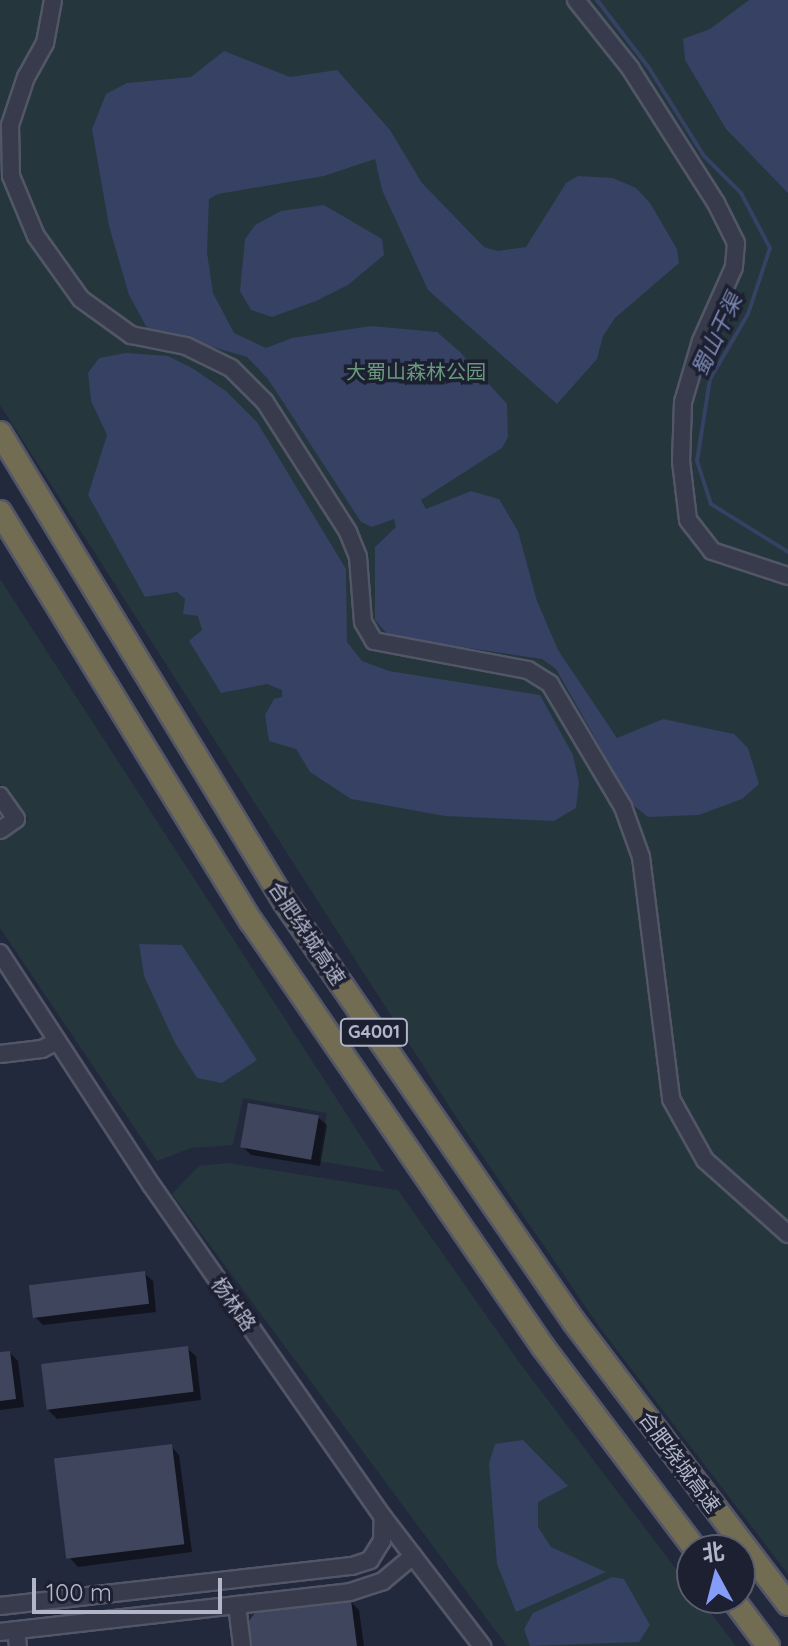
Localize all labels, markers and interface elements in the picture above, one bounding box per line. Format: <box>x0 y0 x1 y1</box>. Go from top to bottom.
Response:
water label: 蜀山干渠 <box>686 290 748 380</box>
park label: 大蜀山森林公园 <box>346 359 486 383</box>
street label: 合肥绕城高速 <box>264 877 350 989</box>
road number: G4001 <box>338 1018 410 1046</box>
street label: 杨林路 <box>207 1273 261 1335</box>
street label: 合肥绕城高速 <box>634 1407 726 1517</box>
north arrow <box>676 1534 756 1614</box>
text: 北 <box>701 1537 726 1567</box>
scale bar <box>36 1562 226 1612</box>
text: 100 m <box>46 1577 112 1607</box>

